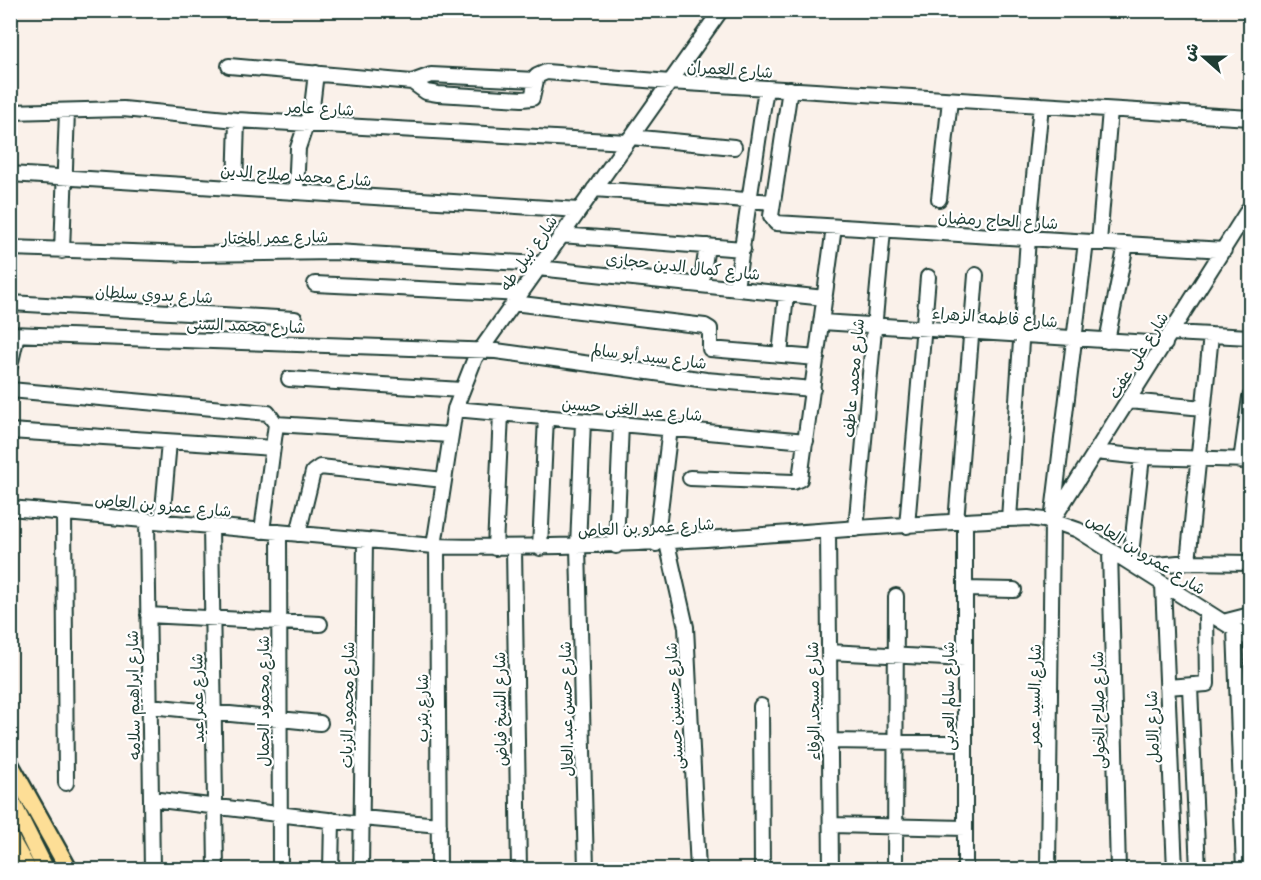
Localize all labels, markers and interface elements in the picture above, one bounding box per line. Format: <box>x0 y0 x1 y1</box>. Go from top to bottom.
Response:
north arrow <box>1174 27 1234 87</box>
text: ش <box>1174 38 1207 65</box>
street label: شارع العمران <box>686 52 774 87</box>
street label: شارع عامر <box>283 92 355 125</box>
street label: شارع محمد صلاح الدين <box>219 156 373 195</box>
street label: شارع الحاج رمضان <box>937 203 1059 238</box>
street label: شارع نبيل طه <box>491 209 565 298</box>
street label: شارع عمر المختار <box>219 222 329 253</box>
street label: شارع كمال الدين حجازى <box>604 244 762 289</box>
street label: شارع بدوي سلطان <box>94 277 214 312</box>
street label: شارع فاطمه الزهراء <box>931 299 1059 336</box>
street label: شارع على عفت <box>1100 306 1177 405</box>
street label: شارع محمد السنى <box>186 309 306 342</box>
street label: شارع محمد عاطف <box>834 317 873 439</box>
street label: شارع سيد أبو سالم <box>589 335 708 378</box>
street label: شارع عبد الغنى حسين <box>560 389 703 430</box>
street label: شارع عمرو بن العاص <box>93 485 232 526</box>
street label: شارع عمرو بن العاص <box>1080 506 1212 603</box>
street label: شارع عمرو بن العاص <box>577 509 715 546</box>
street label: شارع ابراهيم سلامه <box>118 630 149 760</box>
street label: شارع محمود الجمال <box>249 635 278 767</box>
street label: شارع محمود الزيات <box>332 641 363 769</box>
street label: شارع حسن عبد العال <box>551 641 582 777</box>
street label: شارع مسجد الوفاء <box>798 641 829 761</box>
street label: شارع سالم العربى <box>934 641 963 751</box>
street label: شارع حسنين حسنى <box>657 642 692 770</box>
street label: شارع السيد عمر <box>1019 643 1050 749</box>
street label: شارع الشيخ فياض <box>485 651 516 767</box>
street label: شارع صلاح الخولى <box>1083 651 1114 769</box>
street label: شارع عمر عيد <box>182 653 213 743</box>
street label: شارع يثرب <box>408 674 437 742</box>
street label: شارع الامل <box>1137 690 1168 764</box>

